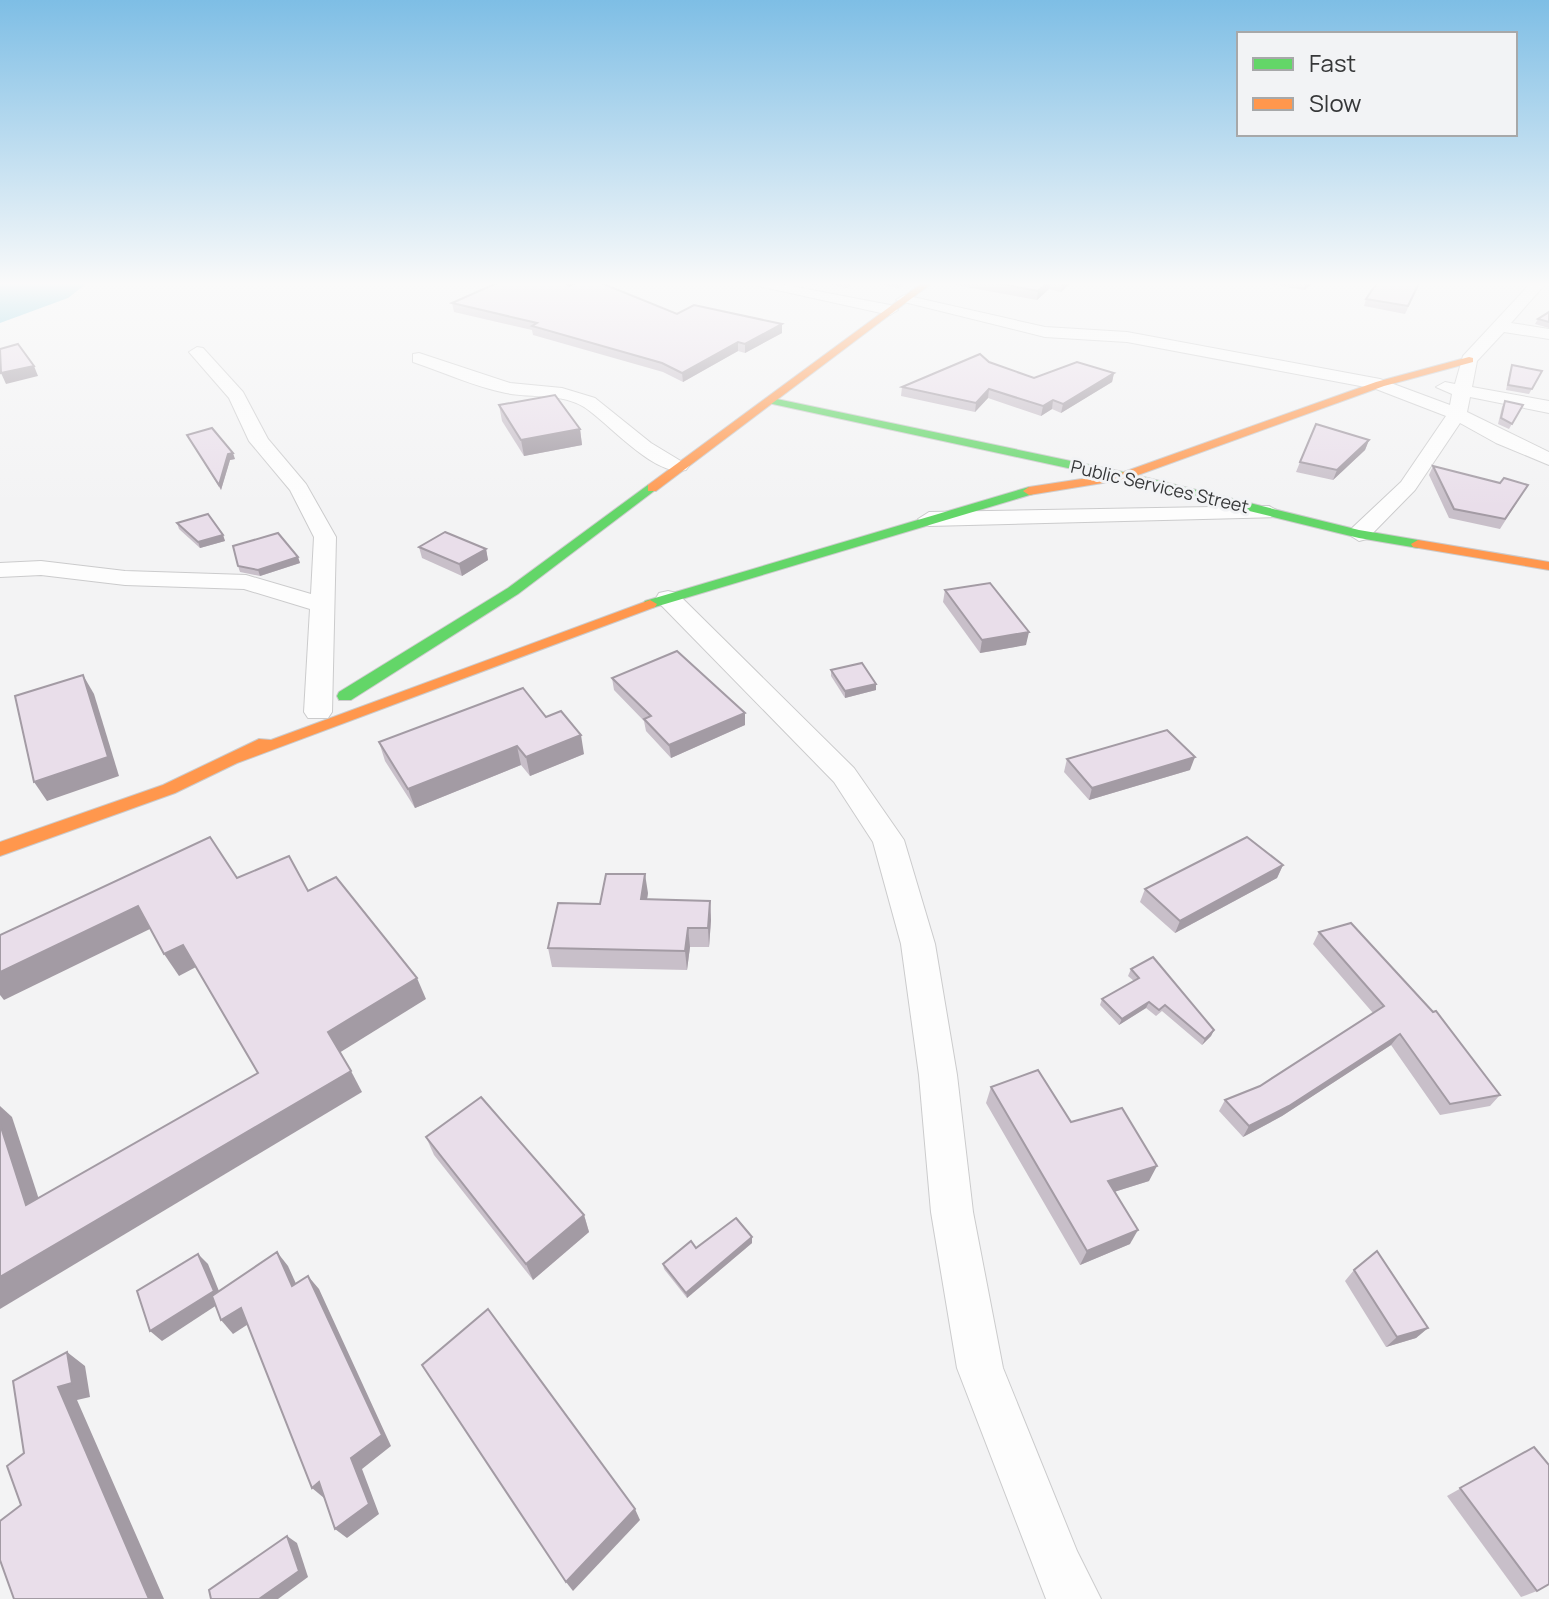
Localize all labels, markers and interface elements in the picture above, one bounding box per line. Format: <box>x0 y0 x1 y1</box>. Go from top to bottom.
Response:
legend <box>1237 32 1517 136</box>
text: Fast <box>1309 46 1356 79</box>
text: Slow <box>1309 86 1362 119</box>
street label: Public Services Street <box>1069 454 1251 518</box>

